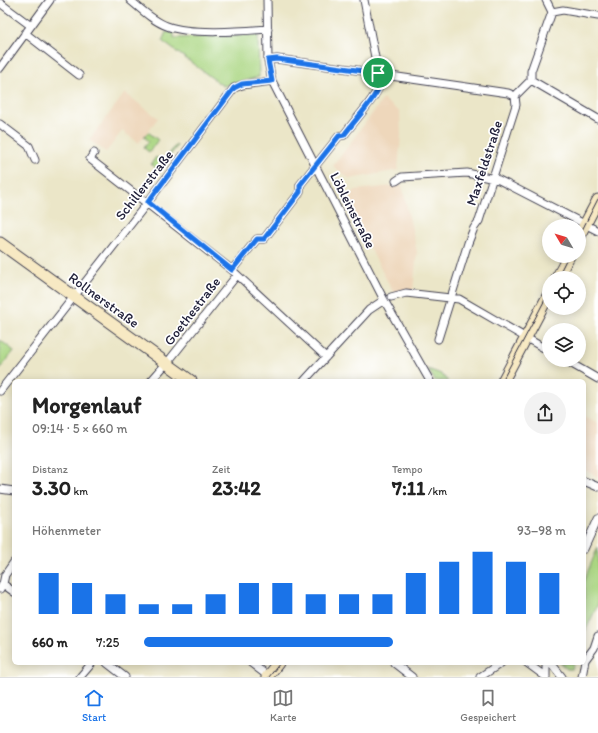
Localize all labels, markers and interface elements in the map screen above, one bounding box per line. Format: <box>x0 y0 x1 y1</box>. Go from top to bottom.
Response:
pin <box>361 56 395 90</box>
icon: arrive <box>367 62 389 84</box>
street label: Maxfeldstraße <box>463 118 506 208</box>
street label: Schillerstraße <box>112 147 177 224</box>
street label: Löbleinstraße <box>326 169 379 251</box>
north arrow <box>542 219 586 263</box>
map controls <box>542 219 586 367</box>
street label: Rollnerstraße <box>65 269 143 332</box>
button: locate <box>542 271 586 315</box>
street label: Goethestraße <box>160 273 225 349</box>
button: layers <box>542 323 586 367</box>
text: Morgenlauf <box>32 392 142 419</box>
button: share <box>524 392 566 434</box>
text: 09:14 · 5 × 660 m <box>32 421 127 436</box>
text: Distanz <box>32 463 68 476</box>
text: Zeit <box>212 463 230 476</box>
text: Tempo <box>392 463 423 476</box>
text: 3.30 <box>32 476 71 500</box>
text: 23:42 <box>212 476 261 500</box>
text: 7:11 <box>392 476 425 500</box>
text: km <box>71 485 88 498</box>
text: /km <box>425 485 447 498</box>
text: Höhenmeter <box>32 523 101 538</box>
text: 93–98 m <box>517 523 566 538</box>
text: 660 m <box>32 635 68 650</box>
text: 7:25 <box>96 635 119 650</box>
tab: Start <box>82 687 106 724</box>
tab: Karte <box>270 687 297 724</box>
tab: Gespeichert <box>460 687 516 724</box>

